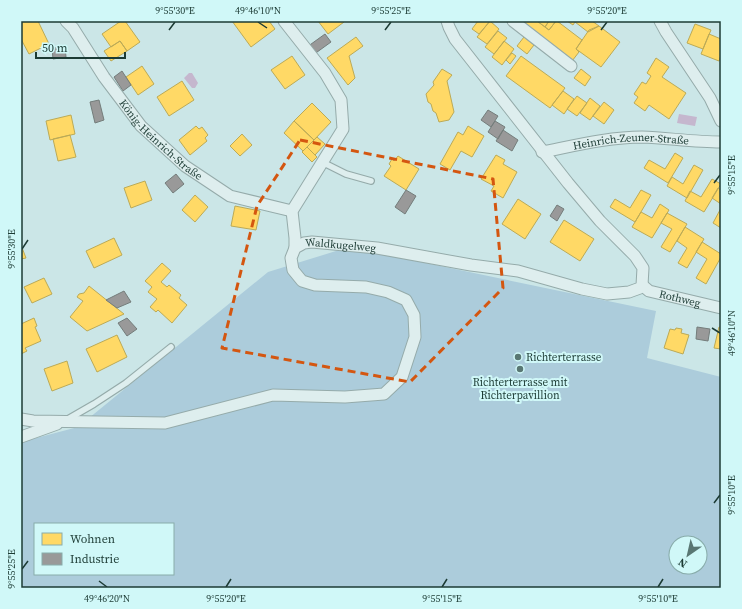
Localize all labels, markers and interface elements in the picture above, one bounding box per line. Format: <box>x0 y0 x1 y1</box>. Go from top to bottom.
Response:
text: 9°55'30"E <box>155 4 195 17</box>
text: 49°46'10"N <box>235 4 281 17</box>
text: 9°55'25"E <box>371 4 411 17</box>
text: 9°55'20"E <box>587 4 627 17</box>
scale bar <box>36 34 125 60</box>
text: 50 m <box>42 40 68 56</box>
street label: König-Heinrich-Straße <box>116 96 206 183</box>
street label: Heinrich-Zeuner-Straße <box>571 129 690 153</box>
text: 9°55'15"E <box>725 155 738 195</box>
text: 9°55'30"E <box>5 229 18 269</box>
street label: Waldkugelweg <box>304 234 377 255</box>
street label: Rothweg <box>658 286 703 311</box>
text: 49°46'10"N <box>725 310 738 356</box>
place label: Richterterrasse <box>526 350 602 365</box>
marker: Richterterrasse <box>513 352 523 362</box>
marker: Richterterrasse mit Richterpavillion <box>515 364 525 374</box>
place label: Richterterrasse mit Richterpavillion <box>473 375 568 403</box>
text: 9°55'10"E <box>725 475 738 515</box>
legend <box>34 523 174 575</box>
text: Wohnen <box>70 531 115 547</box>
north arrow <box>668 535 708 575</box>
text: 9°55'25"E <box>5 549 18 589</box>
text: Industrie <box>70 551 119 567</box>
text: N <box>675 554 690 571</box>
text: 49°46'20"N <box>84 592 130 605</box>
text: 9°55'20"E <box>206 592 246 605</box>
text: 9°55'15"E <box>422 592 462 605</box>
text: 9°55'10"E <box>638 592 678 605</box>

